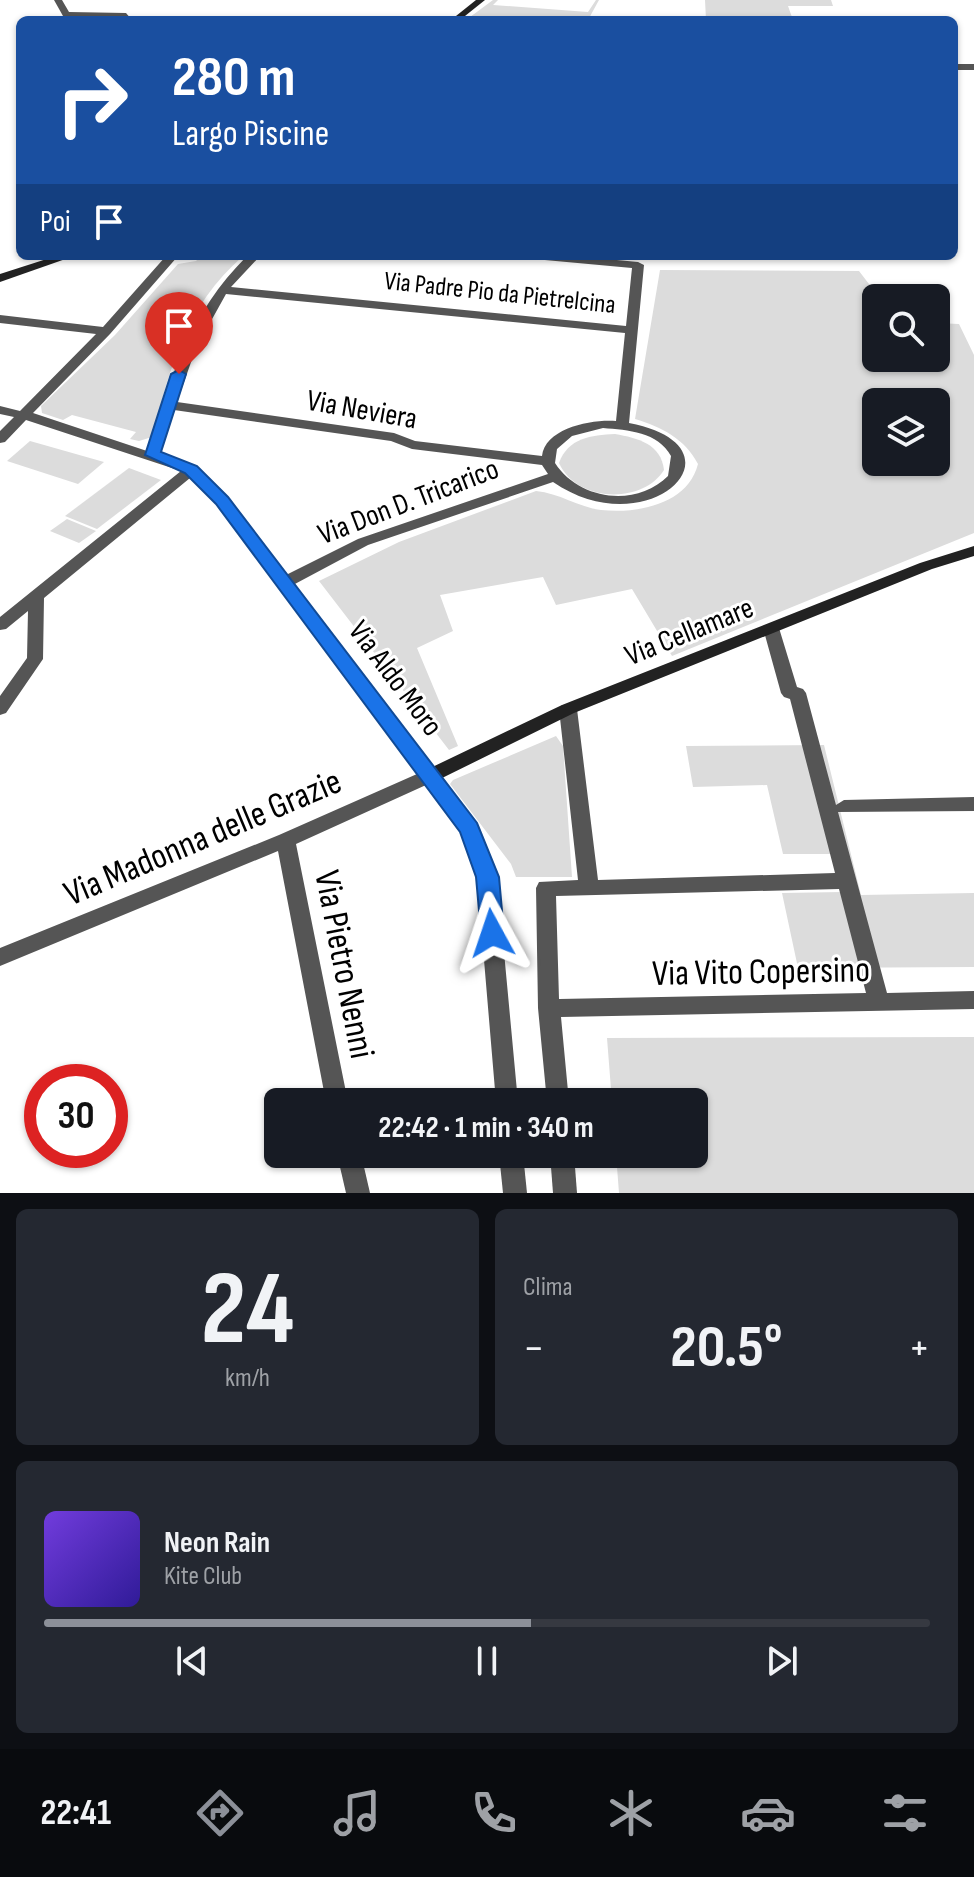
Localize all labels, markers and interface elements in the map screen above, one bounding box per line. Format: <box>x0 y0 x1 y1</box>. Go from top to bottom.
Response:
text: 280 m <box>172 45 295 112</box>
icon: right <box>40 48 144 152</box>
text: Largo Piscine <box>172 113 329 156</box>
icon: arrive <box>87 200 131 244</box>
text: Poi <box>40 204 71 240</box>
street label: Via Padre Pio da Pietrelcina <box>383 266 617 321</box>
map controls <box>862 284 950 476</box>
button: search <box>862 284 950 372</box>
pin <box>145 292 213 374</box>
icon: arrive <box>157 304 201 348</box>
street label: Via Neviera <box>304 383 420 437</box>
button: layers <box>862 388 950 476</box>
street label: Via Don D. Tricarico <box>313 451 504 553</box>
street label: Via Cellamare <box>620 590 759 674</box>
street label: Via Aldo Moro <box>340 614 450 743</box>
street label: Via Madonna delle Grazie <box>58 761 348 916</box>
street label: Via Pietro Nenni <box>304 867 383 1062</box>
position arrow <box>450 891 534 975</box>
street label: Via Vito Copersino <box>652 949 870 996</box>
speed limit sign: 30 <box>24 1064 128 1168</box>
text: 22:42 · 1 min · 340 m <box>378 1110 594 1146</box>
text: 24 <box>201 1248 294 1373</box>
text: Clima <box>523 1272 573 1303</box>
text: 20.5° <box>670 1312 783 1384</box>
text: − <box>523 1322 545 1375</box>
text: + <box>908 1322 930 1375</box>
text: km/h <box>225 1363 270 1394</box>
text: Neon Rain <box>164 1525 270 1561</box>
text: Kite Club <box>164 1561 242 1592</box>
icon: previous <box>170 1639 214 1683</box>
icon: pause <box>465 1639 509 1683</box>
icon: next <box>760 1639 804 1683</box>
icon: directions <box>192 1785 248 1841</box>
icon: music <box>329 1785 385 1841</box>
icon: phone <box>466 1785 522 1841</box>
icon: climate <box>603 1785 659 1841</box>
icon: car <box>740 1785 796 1841</box>
icon: filters <box>877 1785 933 1841</box>
text: 22:41 <box>41 1792 111 1835</box>

